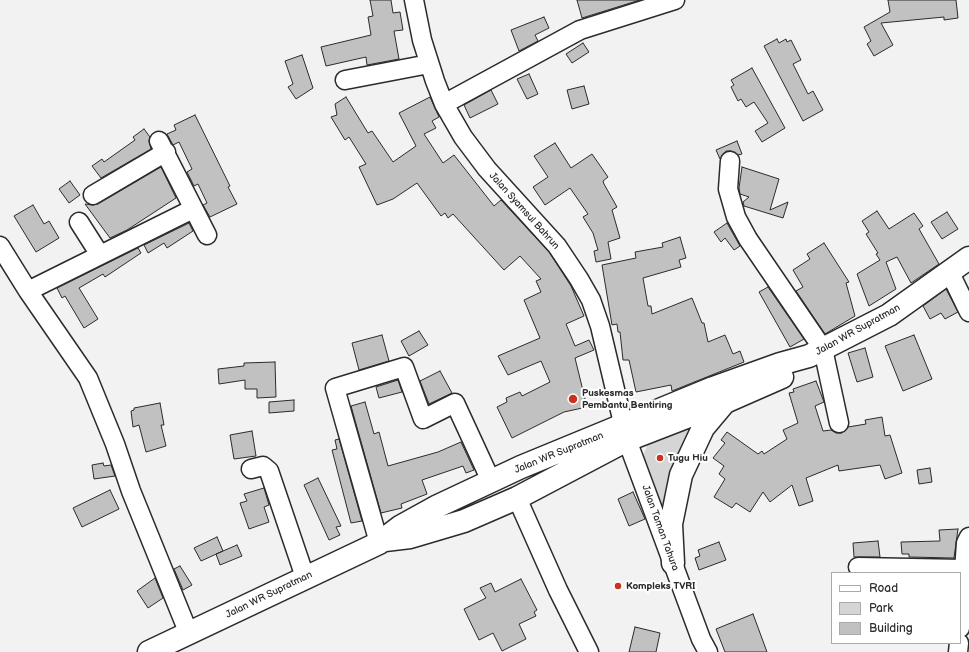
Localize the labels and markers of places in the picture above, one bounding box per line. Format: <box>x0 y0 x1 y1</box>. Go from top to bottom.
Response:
place label: Puskesmas Pembantu Bentiring <box>582 387 672 410</box>
marker: Puskesmas Pembantu Bentiring <box>567 393 579 405</box>
place label: Tugu Hiu <box>668 452 708 464</box>
marker: Tugu Hiu <box>655 453 665 463</box>
place label: Kompleks TVRI <box>626 580 695 592</box>
marker: Kompleks TVRI <box>613 581 623 591</box>

